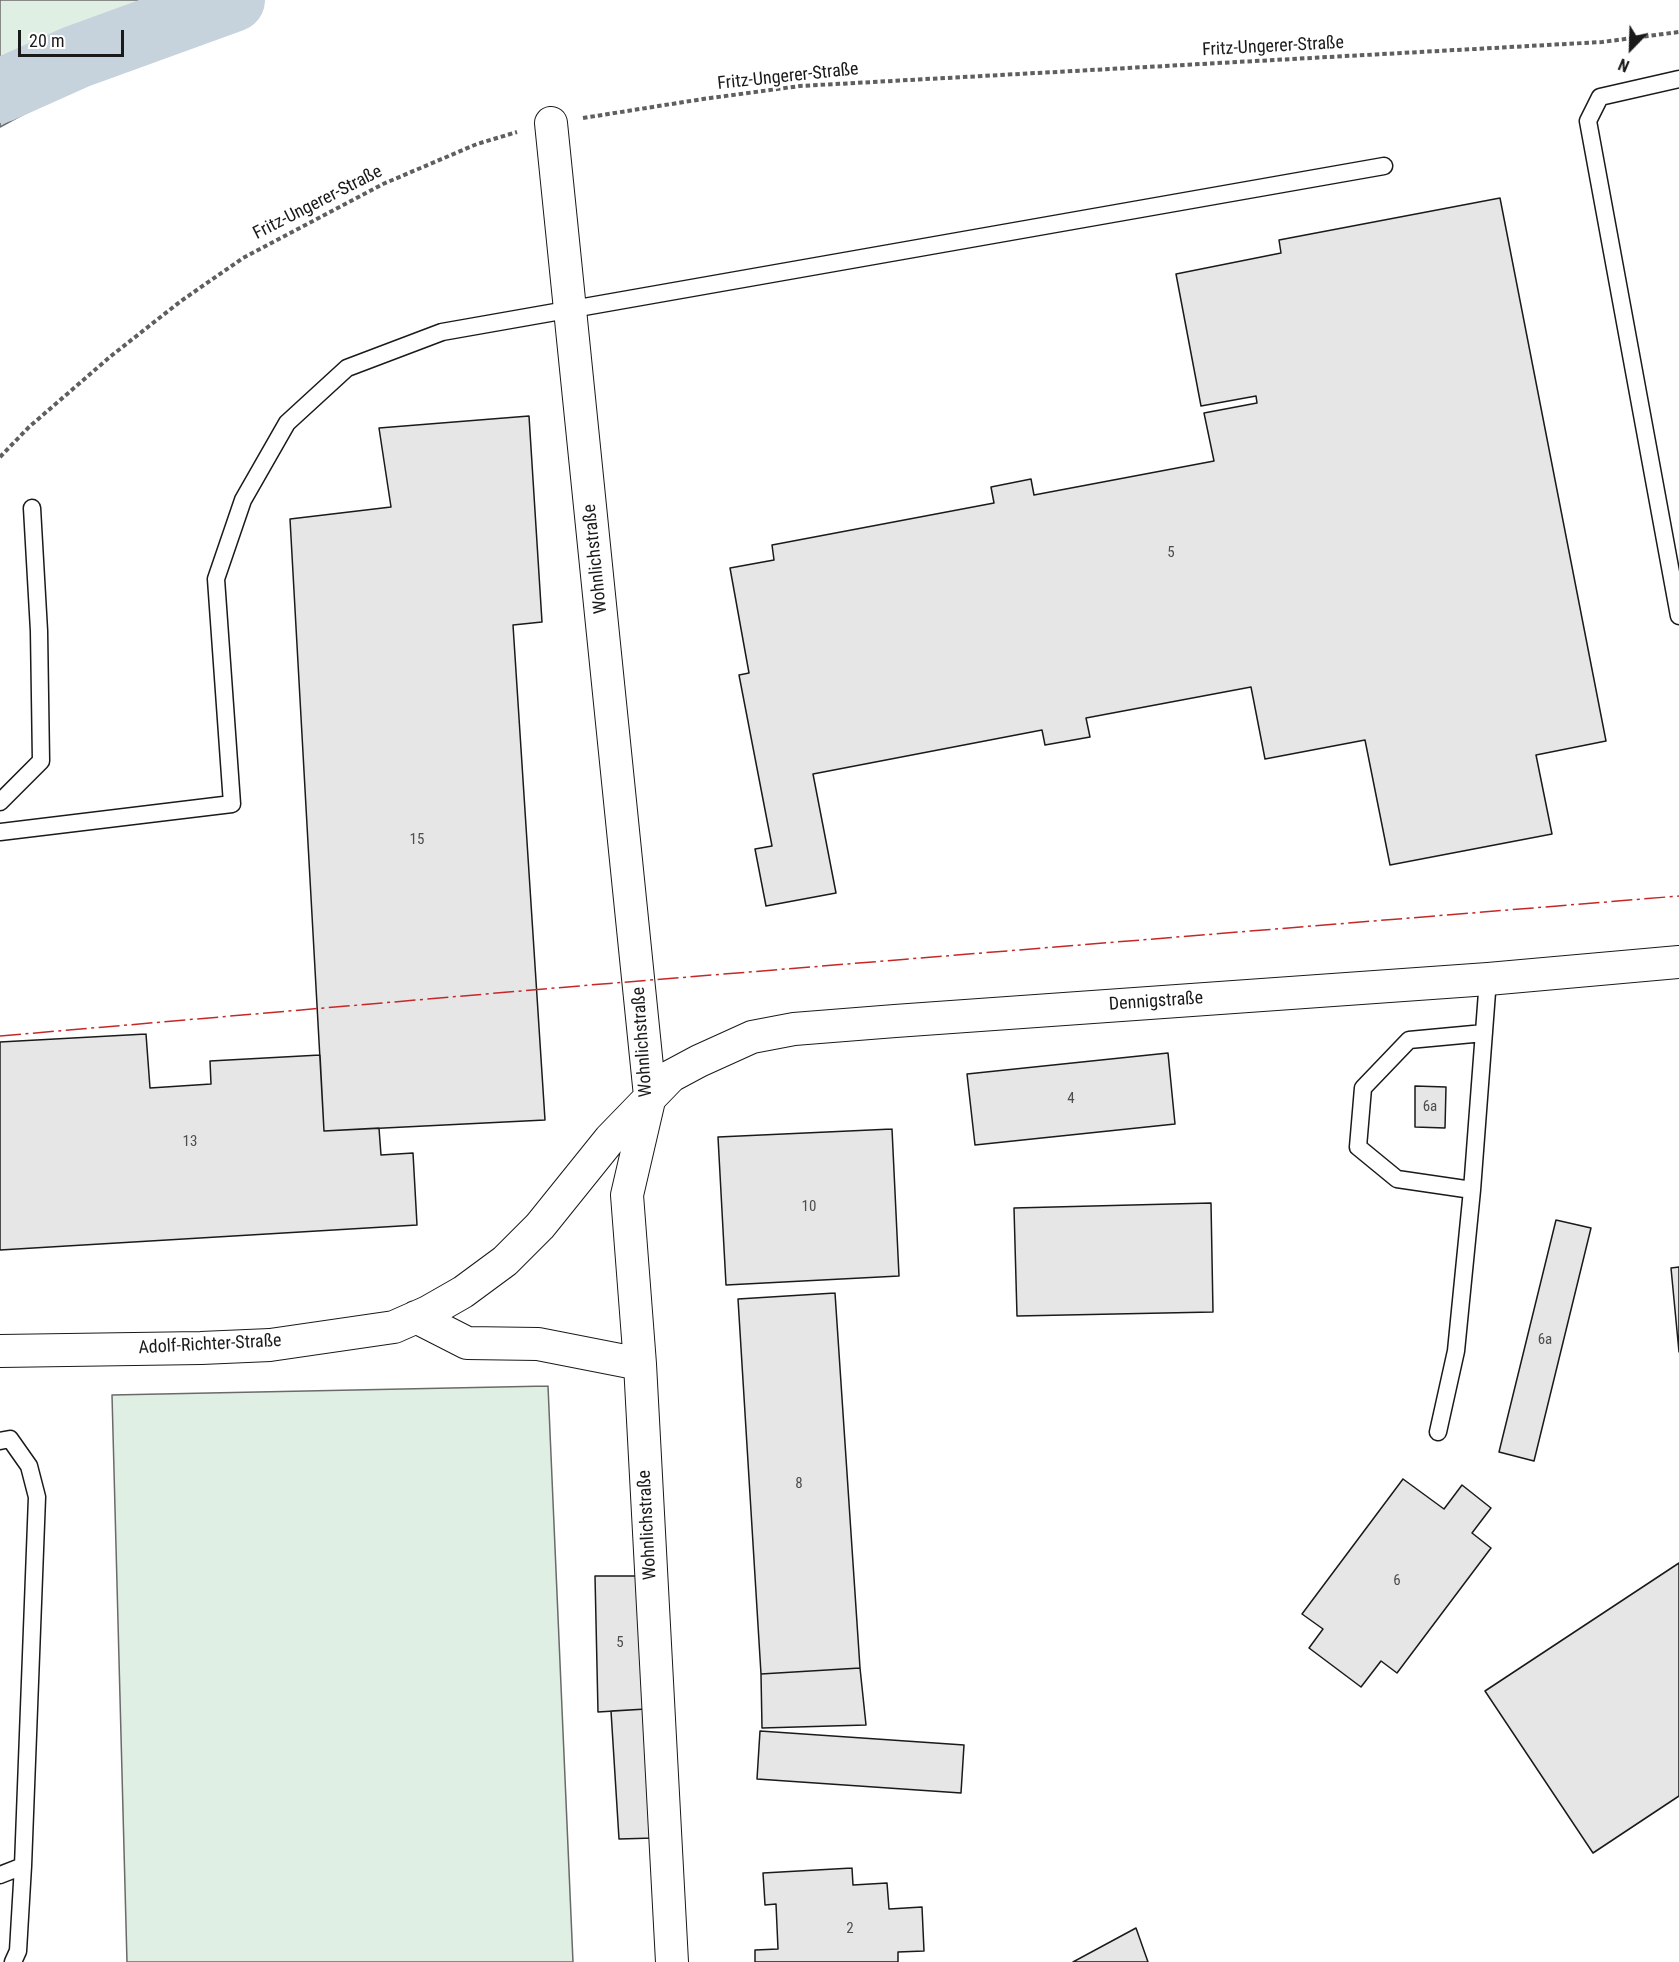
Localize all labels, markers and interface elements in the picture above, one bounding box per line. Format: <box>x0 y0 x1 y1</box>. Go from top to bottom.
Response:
scale bar <box>21 18 128 56</box>
north arrow <box>1601 18 1661 78</box>
text: 20 m <box>29 30 64 51</box>
street label: Fritz-Ungerer-Straße <box>1202 33 1344 61</box>
text: N <box>1616 54 1632 76</box>
street label: Fritz-Ungerer-Straße <box>716 59 860 95</box>
street label: Fritz-Ungerer-Straße <box>250 161 386 245</box>
street label: Wohnlichstraße <box>579 503 613 615</box>
house number: 5 <box>1167 544 1175 562</box>
house number: 15 <box>410 831 424 849</box>
street label: Wohnlichstraße <box>628 986 658 1098</box>
street label: Dennigstraße <box>1108 988 1204 1016</box>
house number: 4 <box>1067 1090 1075 1108</box>
house number: 6a <box>1423 1098 1437 1116</box>
house number: 13 <box>183 1133 197 1151</box>
house number: 10 <box>802 1198 816 1216</box>
street label: Adolf-Richter-Straße <box>138 1330 282 1360</box>
house number: 6a <box>1538 1331 1552 1349</box>
street label: Wohnlichstraße <box>634 1469 662 1581</box>
house number: 8 <box>795 1475 803 1493</box>
house number: 6 <box>1393 1572 1401 1590</box>
house number: 5 <box>616 1634 624 1652</box>
house number: 2 <box>846 1920 854 1938</box>

